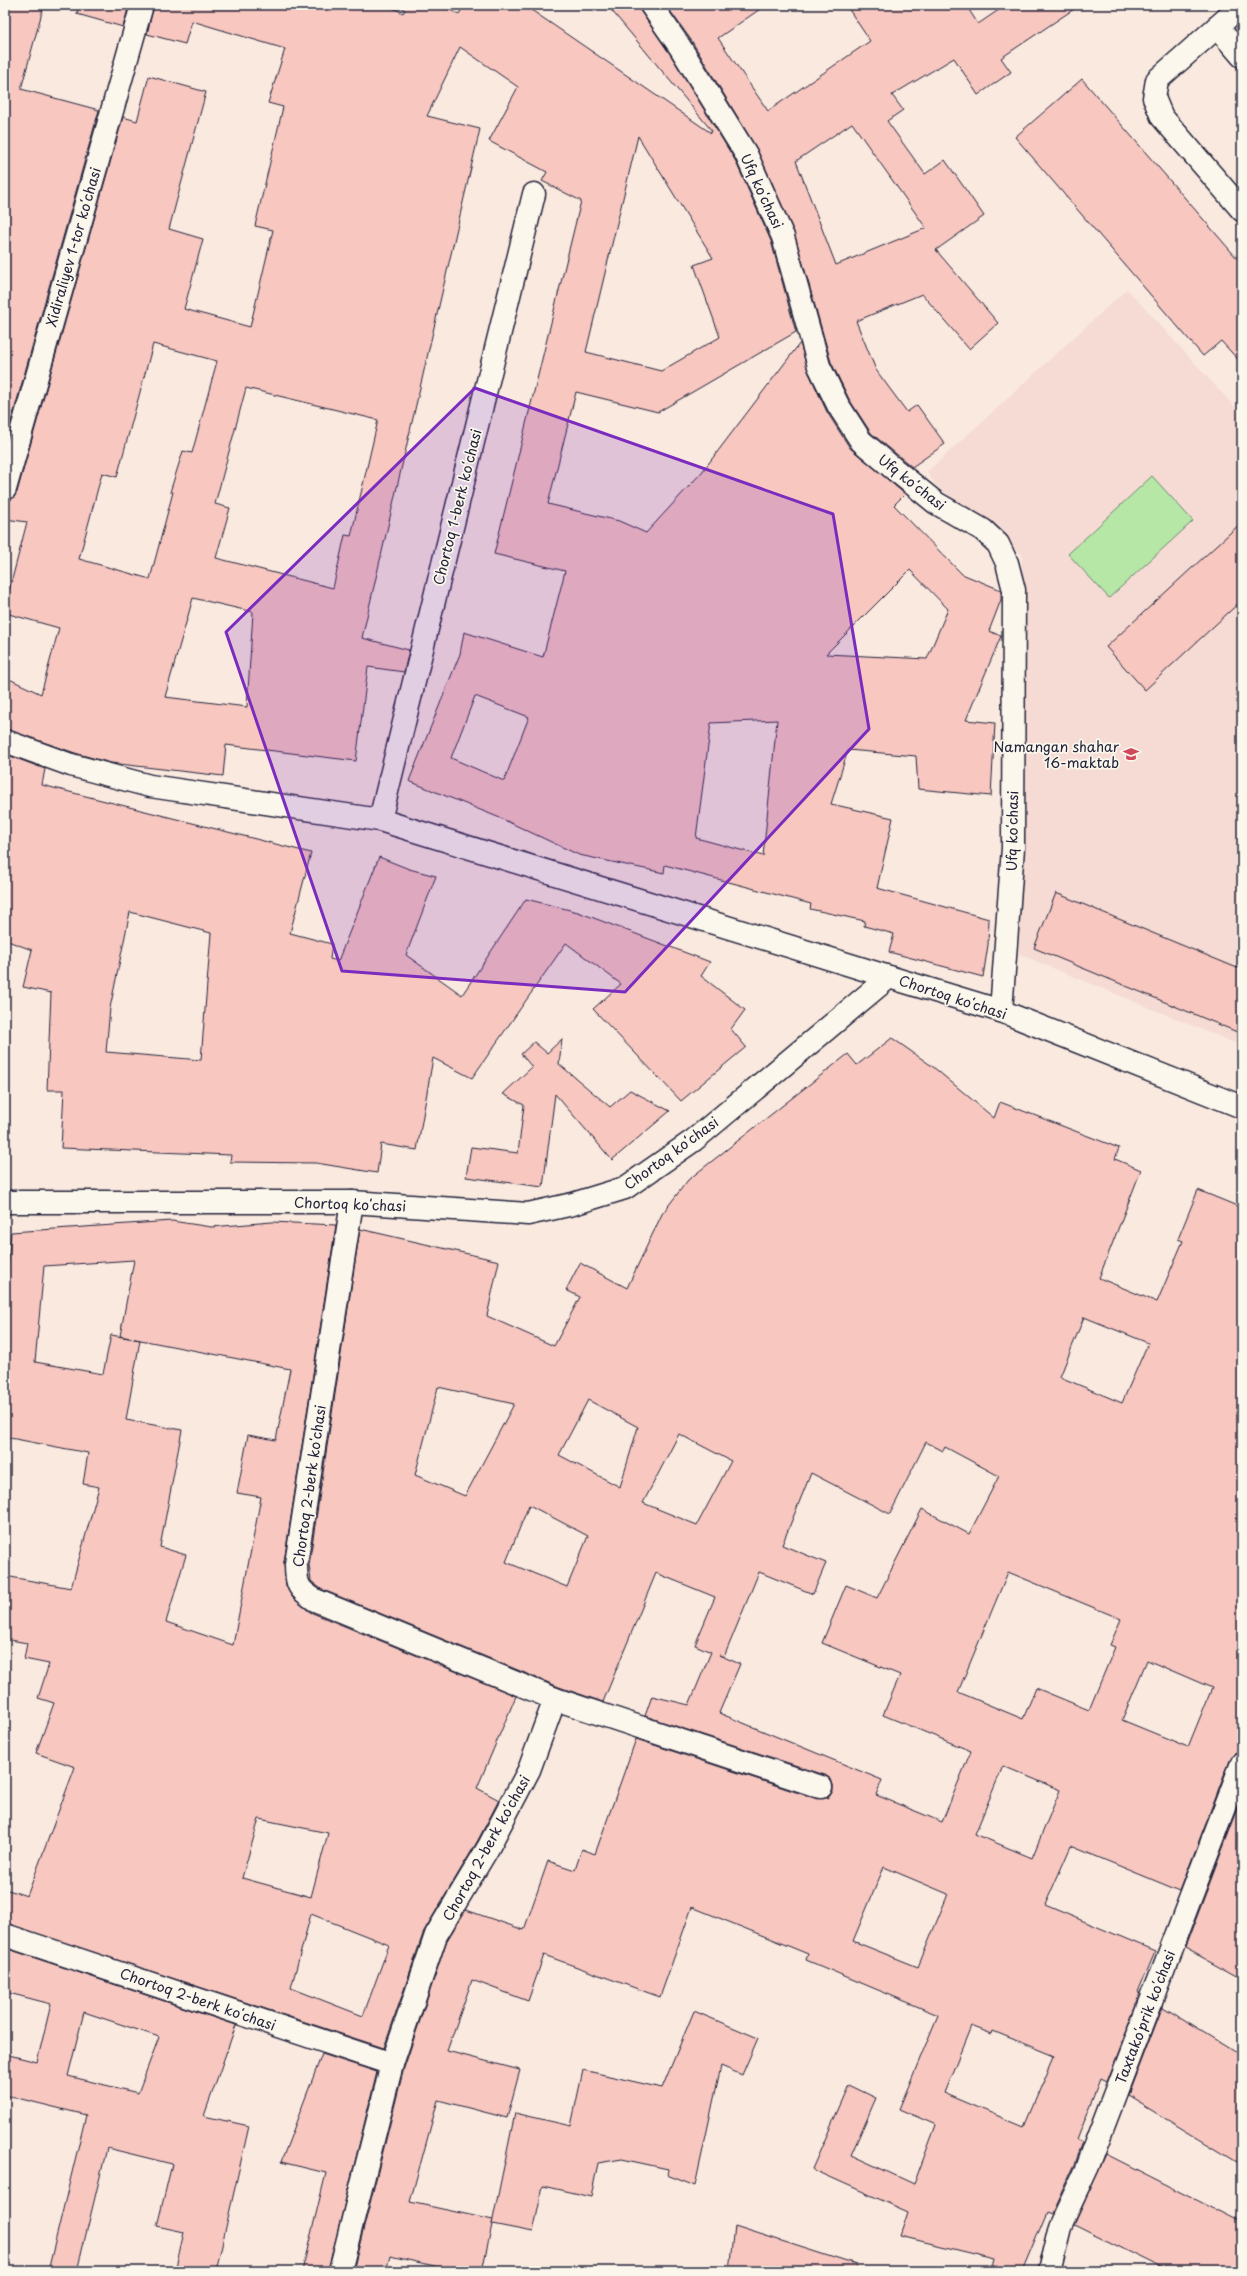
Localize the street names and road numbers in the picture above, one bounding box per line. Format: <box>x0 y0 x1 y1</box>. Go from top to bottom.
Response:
street label: Ufq koʻchasi <box>735 150 789 232</box>
street label: Xidiraliyev 1-tor koʻchasi <box>40 165 106 329</box>
street label: Chortoq 1-berk koʻchasi <box>427 427 487 587</box>
street label: Ufq koʻchasi <box>874 449 950 515</box>
street label: Ufq koʻchasi <box>1001 790 1023 872</box>
street label: Chortoq koʻchasi <box>896 970 1010 1024</box>
street label: Chortoq koʻchasi <box>619 1111 723 1195</box>
street label: Chortoq koʻchasi <box>293 1192 407 1216</box>
street label: Chortoq 2-berk koʻchasi <box>287 1403 331 1569</box>
street label: Chortoq 2-berk koʻchasi <box>437 1771 535 1925</box>
street label: Taxtakoʻprik koʻchasi <box>1110 1947 1180 2087</box>
street label: Chortoq 2-berk koʻchasi <box>117 1962 279 2036</box>

